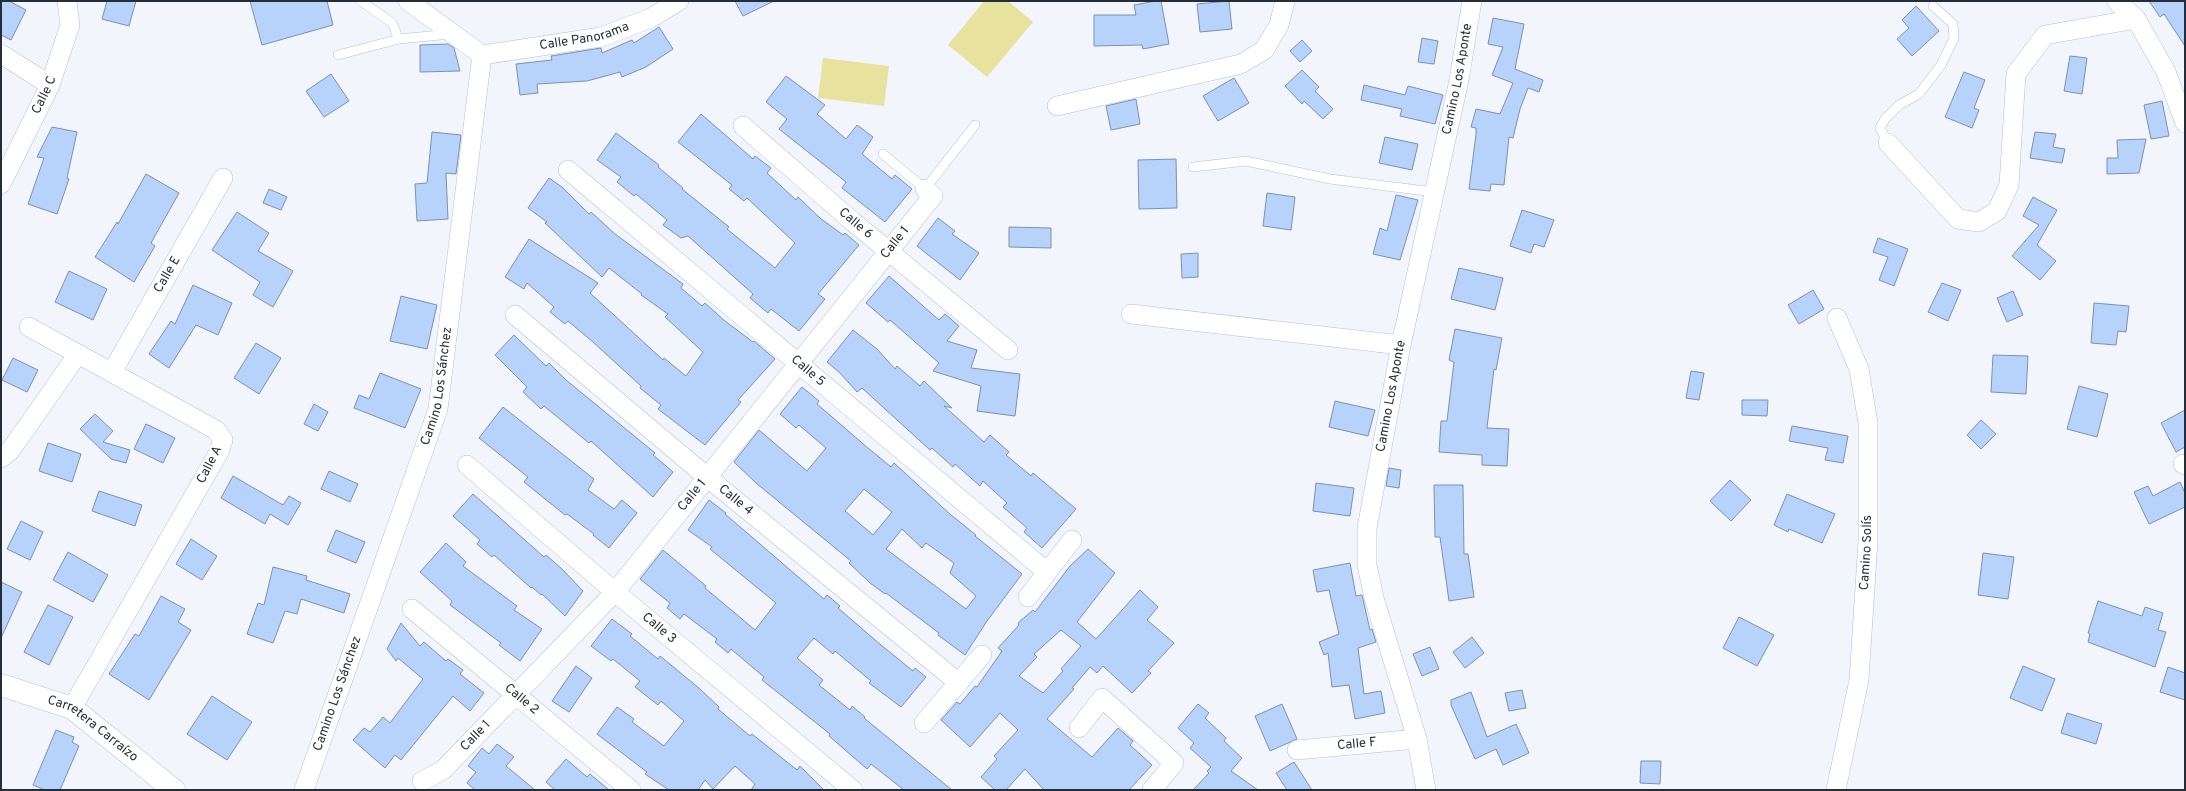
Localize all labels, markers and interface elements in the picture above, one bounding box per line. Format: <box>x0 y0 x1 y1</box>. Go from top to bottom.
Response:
street label: Calle Panorama <box>538 19 631 54</box>
street label: Camino Los Aponte <box>1439 22 1476 136</box>
street label: Calle C <box>29 74 60 117</box>
street label: Calle 6 <box>835 205 876 243</box>
street label: Calle 1 <box>878 223 913 262</box>
street label: Calle E <box>151 253 184 296</box>
street label: Camino Los Sánchez <box>418 326 456 448</box>
street label: Camino Los Aponte <box>1373 339 1410 453</box>
street label: Calle 5 <box>787 352 828 390</box>
street label: Calle A <box>194 443 226 487</box>
street label: Calle 1 <box>675 476 710 515</box>
street label: Calle 4 <box>715 481 756 519</box>
street label: Camino Solís <box>1857 515 1876 591</box>
street label: Calle 3 <box>638 610 679 647</box>
street label: Camino Los Sánchez <box>310 634 365 753</box>
street label: Calle 2 <box>501 681 542 718</box>
street label: Carretera Carraízo <box>45 693 141 766</box>
street label: Calle 1 <box>457 717 494 755</box>
street label: Calle F <box>1336 735 1377 754</box>

